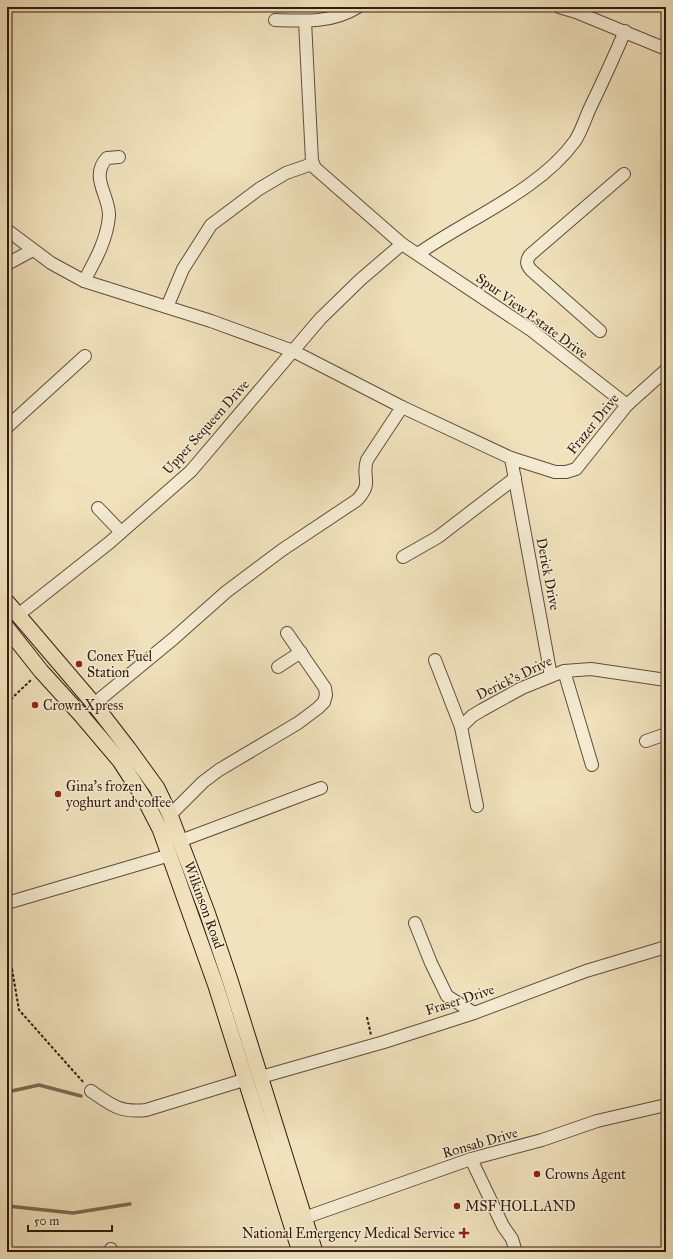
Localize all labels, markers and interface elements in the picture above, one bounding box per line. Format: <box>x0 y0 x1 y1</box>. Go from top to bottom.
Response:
street label: Spur View Estate Drive <box>473 270 592 362</box>
street label: Upper Sequeen Drive <box>159 376 254 479</box>
street label: Frazer Drive <box>563 390 623 458</box>
street label: Derick Drive <box>533 536 563 612</box>
place label: Conex Fuel Station <box>87 648 153 681</box>
street label: Derick's Drive <box>473 652 555 704</box>
marker: Conex Fuel Station <box>74 659 84 669</box>
place label: Crown Xpress <box>43 697 123 714</box>
marker: Crown Xpress <box>30 700 40 710</box>
place label: Gina's frozen yoghurt and coffee <box>66 778 171 811</box>
marker: Gina's frozen yoghurt and coffee <box>53 789 63 799</box>
street label: Wilkinson Road <box>180 859 228 951</box>
street label: Fraser Drive <box>423 981 497 1019</box>
street label: Ronsab Drive <box>440 1124 520 1162</box>
place label: Crowns Agent <box>545 1166 626 1183</box>
marker: Crowns Agent <box>532 1169 542 1179</box>
place label: MSF HOLLAND <box>465 1198 576 1215</box>
marker: MSF HOLLAND <box>452 1201 462 1211</box>
scale bar <box>28 1207 112 1233</box>
text: 50 m <box>34 1214 59 1228</box>
place label: National Emergency Medical Service <box>242 1225 455 1242</box>
marker: National Emergency Medical Service <box>458 1227 470 1239</box>

